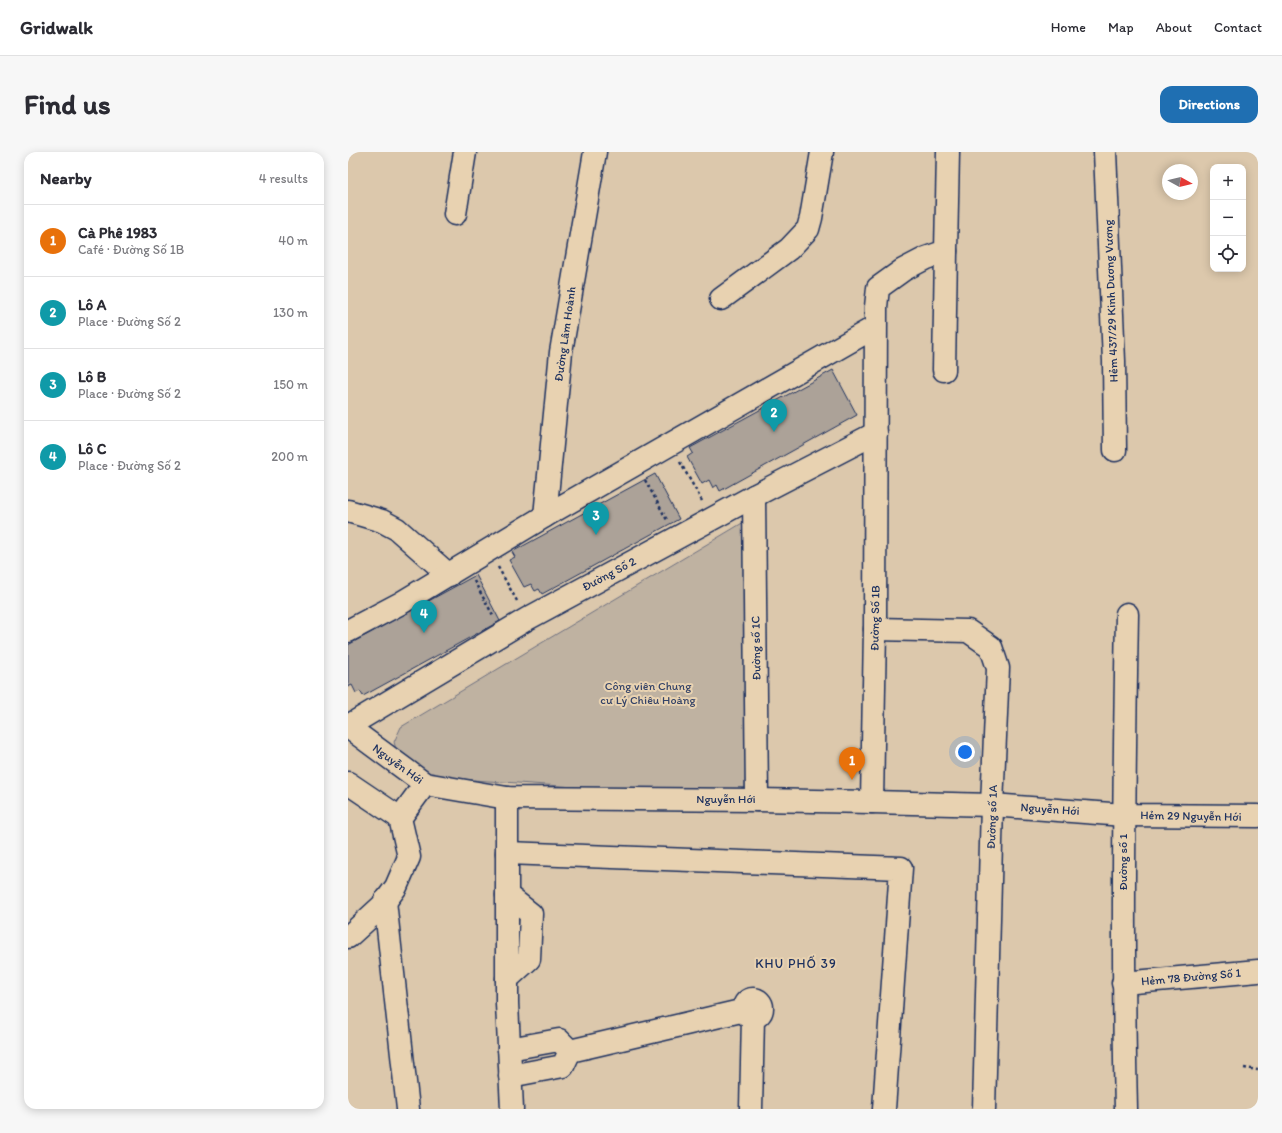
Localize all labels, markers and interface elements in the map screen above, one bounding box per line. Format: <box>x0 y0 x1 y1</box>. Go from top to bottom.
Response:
text: Gridwalk <box>20 16 93 39</box>
text: Home <box>1051 19 1086 36</box>
text: Map <box>1108 19 1134 36</box>
text: About <box>1156 19 1192 36</box>
text: Contact <box>1214 19 1262 36</box>
button: Directions <box>1160 86 1258 123</box>
text: Find us <box>24 87 111 121</box>
north arrow <box>1162 164 1198 200</box>
map controls <box>1210 164 1246 272</box>
button: + <box>1210 164 1246 200</box>
text: Nearby <box>40 168 92 188</box>
text: 4 results <box>259 171 308 186</box>
button: − <box>1210 200 1246 236</box>
street label: Hẻm 437/29 Kinh Dương Vương <box>1101 219 1121 383</box>
text: Cà Phê 1983 <box>78 224 157 242</box>
text: 1 <box>50 233 56 248</box>
text: 40 m <box>278 233 308 248</box>
button: locate <box>1210 236 1246 272</box>
text: Café · Đường Số 1B <box>78 242 184 257</box>
street label: Đường Lâm Hoành <box>551 286 579 382</box>
text: Lô A <box>78 296 106 314</box>
text: 2 <box>50 305 56 320</box>
text: 130 m <box>273 305 308 320</box>
text: Place · Đường Số 2 <box>78 314 181 329</box>
text: Lô B <box>78 368 106 386</box>
text: 3 <box>49 377 57 392</box>
text: 150 m <box>273 377 308 392</box>
text: Place · Đường Số 2 <box>78 386 181 401</box>
pin: 2 <box>761 399 787 432</box>
text: Lô C <box>78 440 106 458</box>
text: 4 <box>49 449 57 464</box>
text: 200 m <box>271 449 308 464</box>
text: Place · Đường Số 2 <box>78 458 181 473</box>
pin: 3 <box>583 502 609 535</box>
street label: Đường Số 2 <box>580 554 639 594</box>
street label: Đường Số 1B <box>867 585 883 651</box>
pin: 4 <box>411 600 437 633</box>
street label: Đường số 1C <box>748 615 764 680</box>
park label: Công viên Chung cư Lý Chiêu Hoàng <box>600 679 697 707</box>
street label: Nguyễn Hới <box>370 741 426 787</box>
your location <box>955 742 975 762</box>
pin: 1 <box>839 747 865 780</box>
street label: Đường số 1A <box>984 784 1000 849</box>
street label: Nguyễn Hới <box>696 792 756 806</box>
street label: Nguyễn Hới <box>1020 800 1080 818</box>
street label: Hẻm 29 Nguyễn Hới <box>1140 808 1242 824</box>
street label: Đường số 1 <box>1116 833 1130 890</box>
district label: KHU PHỐ 39 <box>755 955 837 971</box>
street label: Hẻm 78 Đường Số 1 <box>1140 966 1242 988</box>

